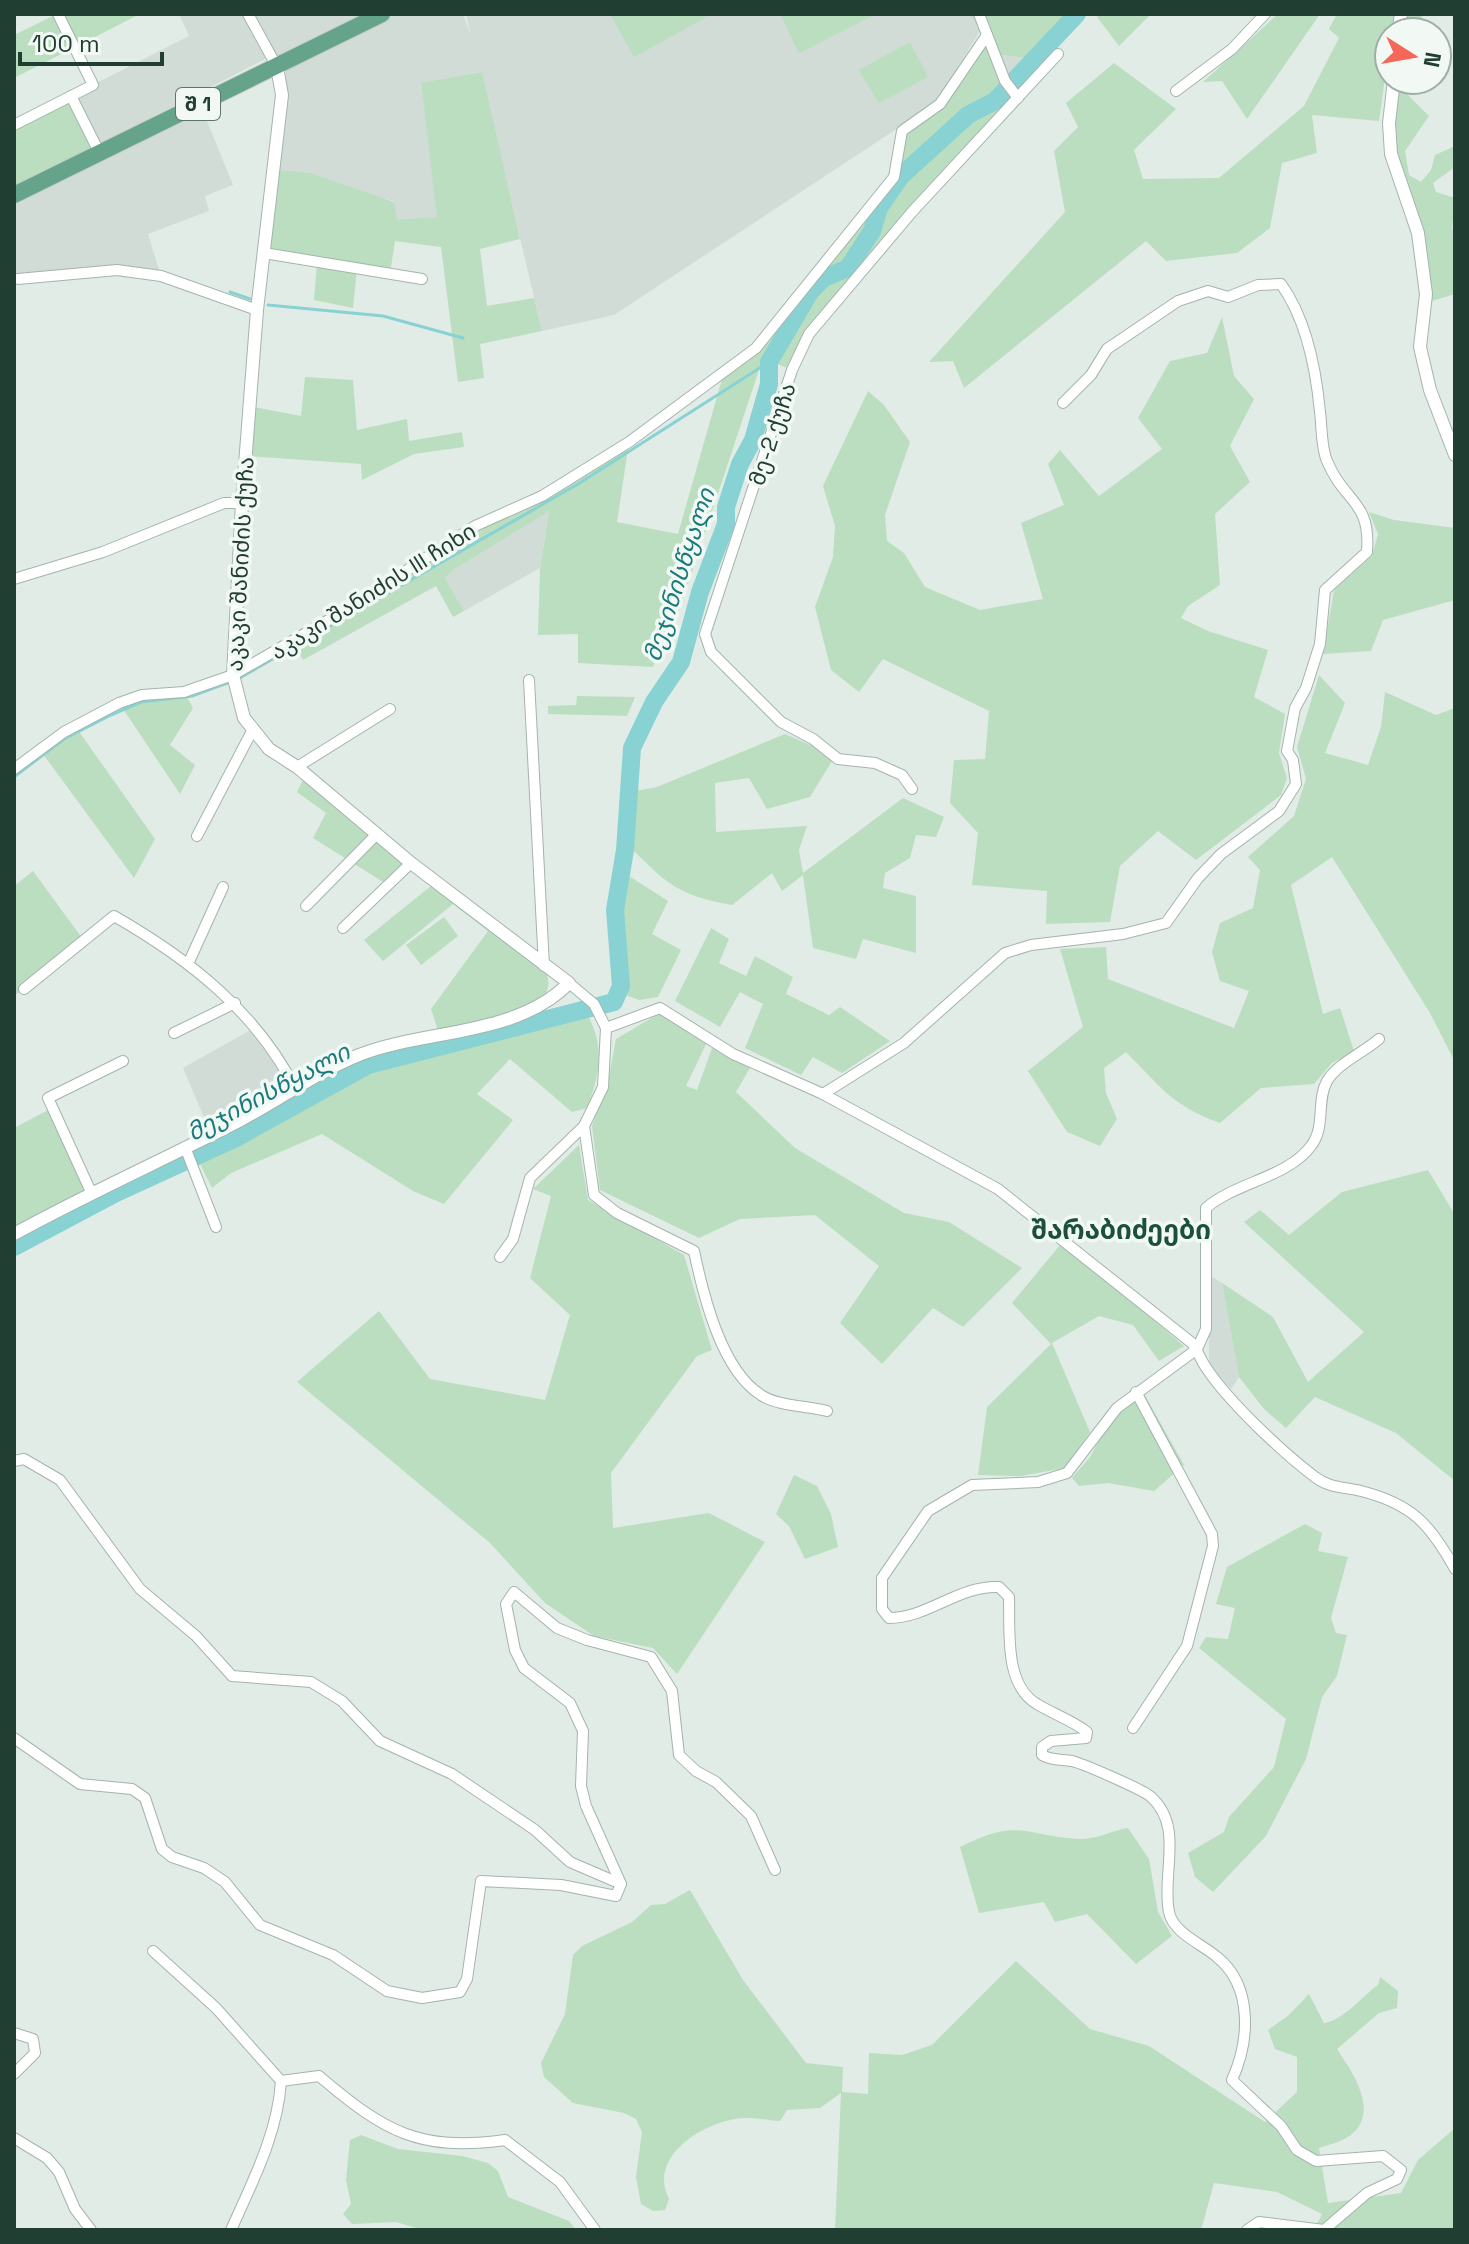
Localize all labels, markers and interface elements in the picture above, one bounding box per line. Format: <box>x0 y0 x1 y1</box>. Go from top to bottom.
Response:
scale bar <box>20 16 162 66</box>
north arrow <box>1373 16 1453 96</box>
text: 100 m <box>32 28 100 59</box>
text: N <box>1417 50 1448 70</box>
road number: შ 1 <box>176 88 220 120</box>
street label: მე-2 ქუჩა <box>742 379 802 489</box>
street label: აკაკი შანიძის ქუჩა <box>220 456 260 672</box>
water label: მეჯინისწყალი <box>636 483 722 666</box>
street label: აკაკი შანიძის III ჩიხი <box>265 516 481 666</box>
water label: მეჯინისწყალი <box>181 1035 356 1148</box>
district label: შარაბიძეები <box>1031 1213 1211 1247</box>

